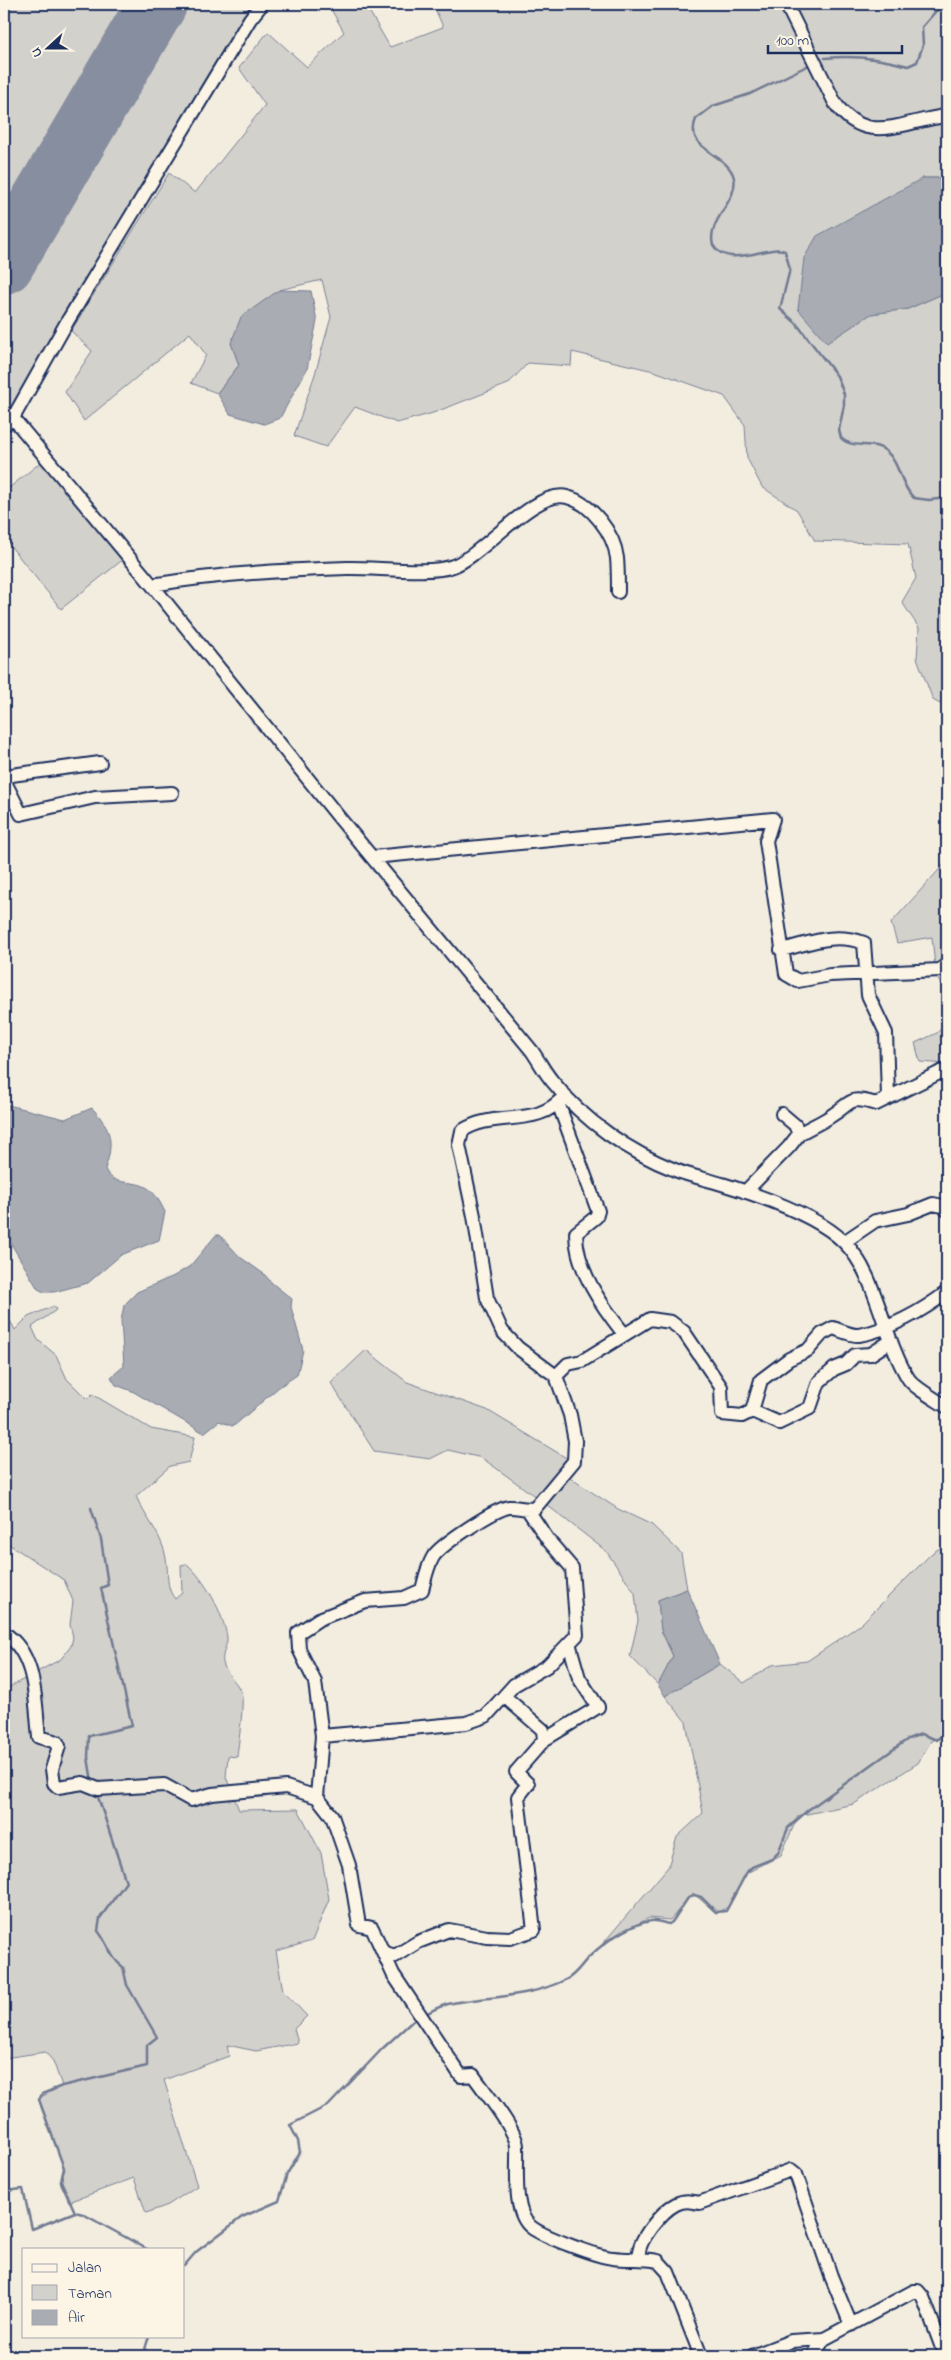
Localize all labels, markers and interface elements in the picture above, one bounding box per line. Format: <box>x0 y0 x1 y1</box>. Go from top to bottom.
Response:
north arrow <box>22 22 72 72</box>
scale bar <box>768 22 902 54</box>
text: 100 m <box>776 30 809 52</box>
text: U <box>26 44 49 60</box>
legend <box>22 2248 185 2338</box>
text: Jalan <box>68 2257 101 2279</box>
text: Taman <box>68 2283 112 2305</box>
text: Air <box>68 2307 85 2329</box>

